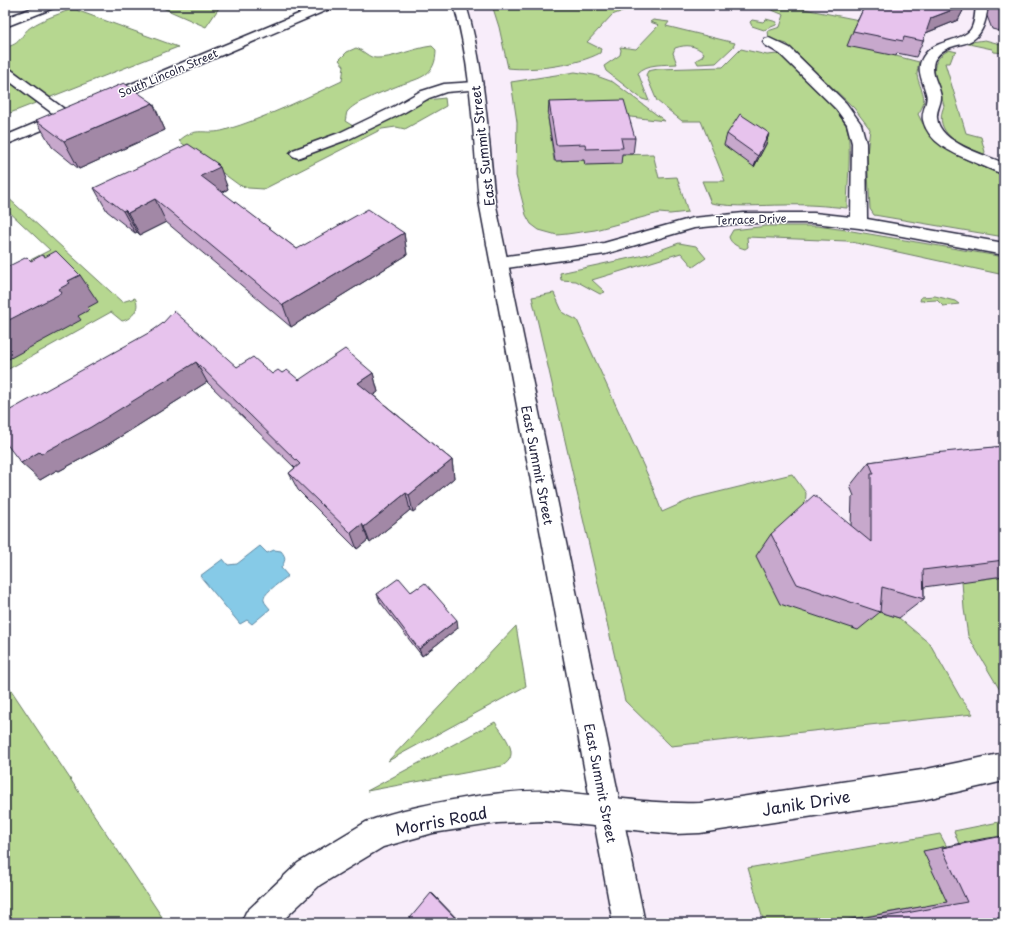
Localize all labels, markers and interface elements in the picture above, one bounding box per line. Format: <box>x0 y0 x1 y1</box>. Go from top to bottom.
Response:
street label: South Lincoln Street <box>116 44 221 102</box>
street label: East Summit Street <box>465 85 499 207</box>
street label: Terrace Drive <box>715 209 787 229</box>
street label: East Summit Street <box>517 404 559 526</box>
street label: East Summit Street <box>580 722 622 844</box>
street label: Janik Drive <box>760 783 852 821</box>
street label: Morris Road <box>393 799 489 841</box>

